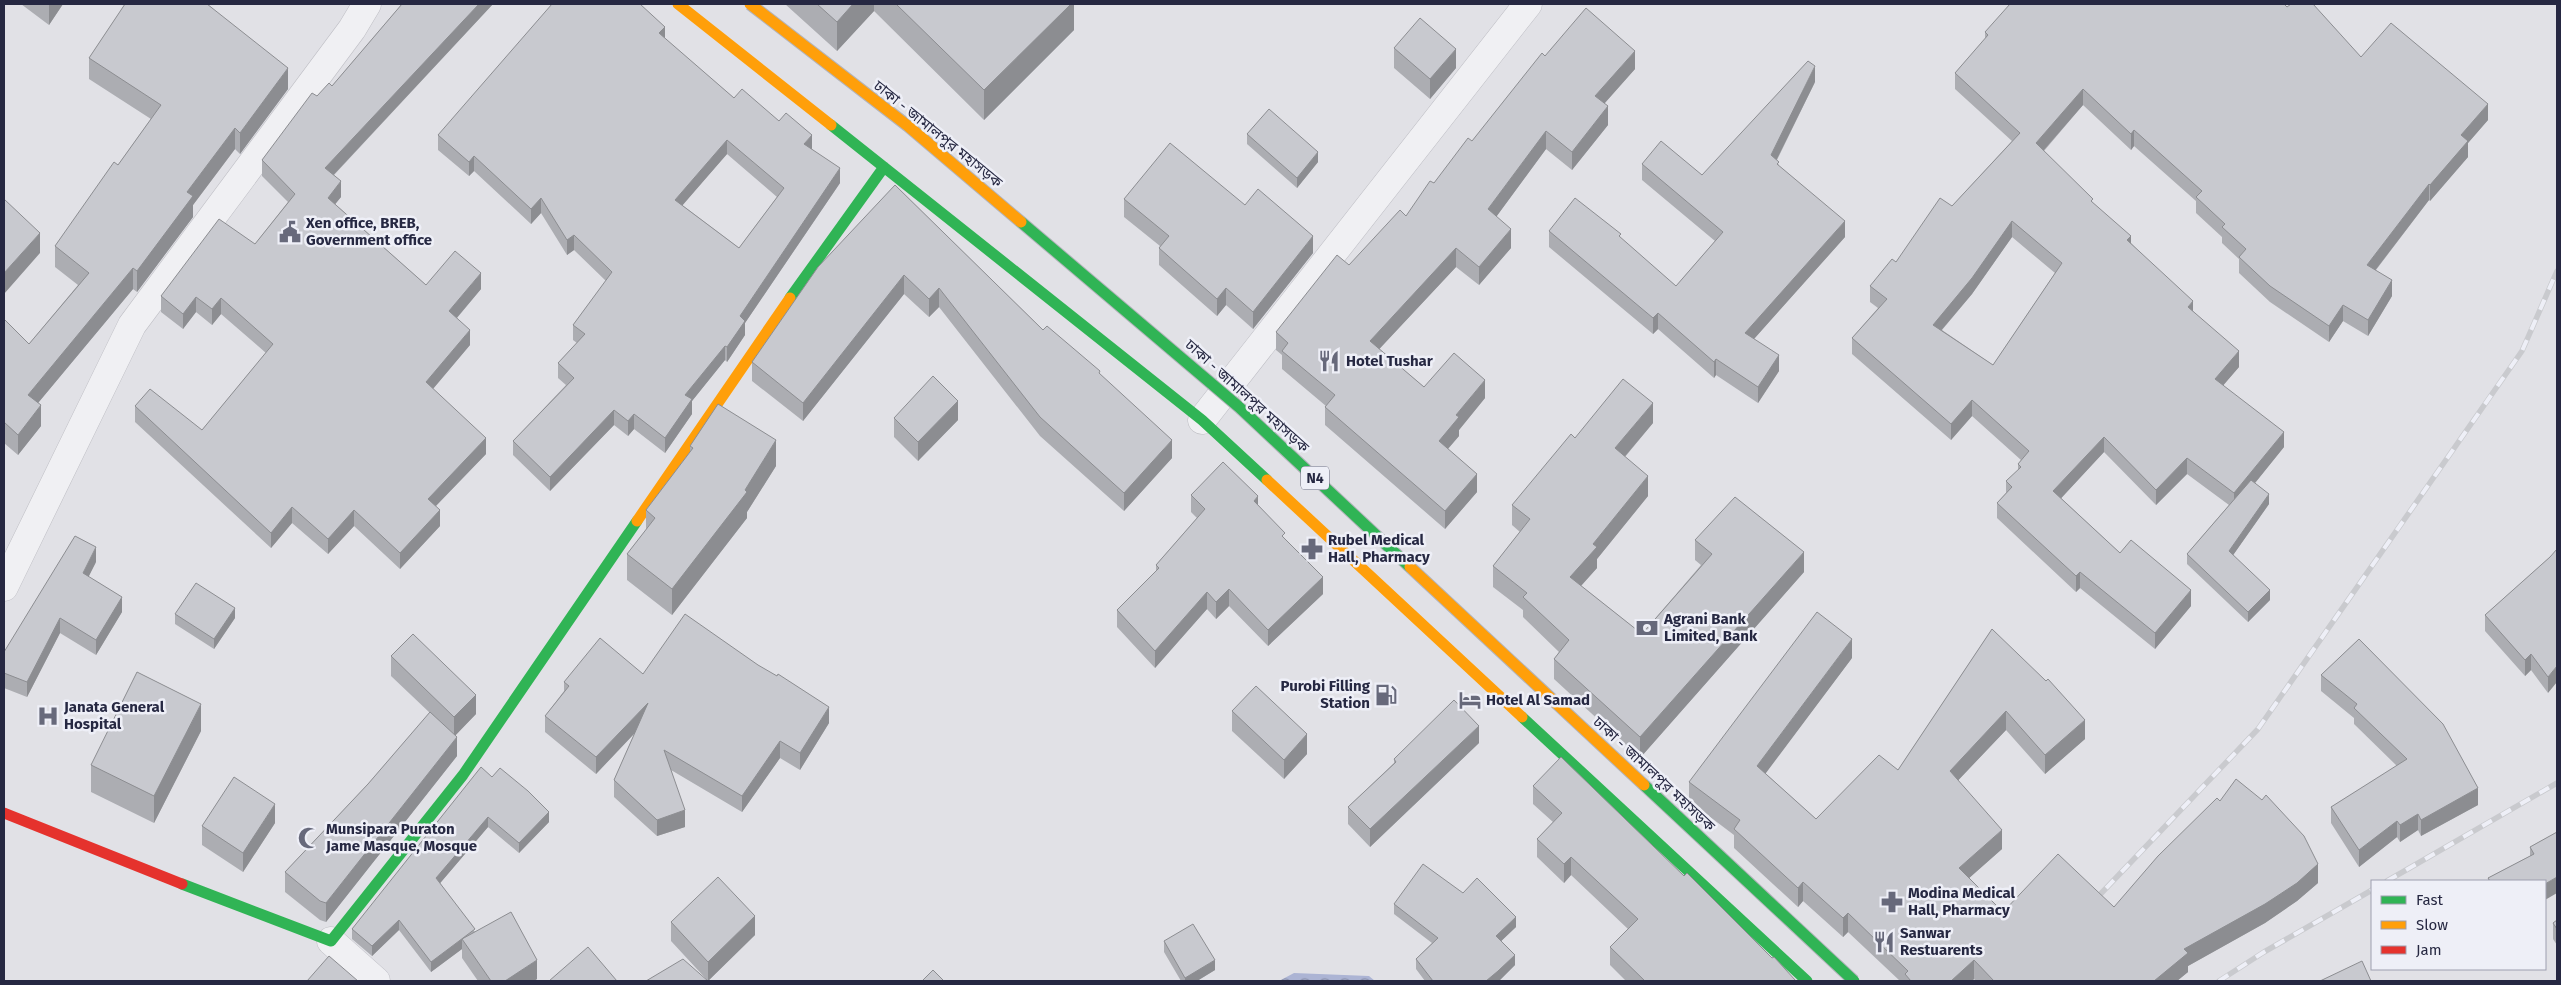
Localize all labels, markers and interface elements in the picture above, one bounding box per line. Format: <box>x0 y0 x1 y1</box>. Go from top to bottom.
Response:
street label: ঢাকা - জামালপুর মহাসড়ক <box>869 76 1007 192</box>
place label: Xen office, BREB, Government office <box>305 214 432 249</box>
public building icon: Xen office, BREB, Government office <box>277 219 303 245</box>
street label: ঢাকা - জামালপুর মহাসড়ক <box>1181 335 1313 457</box>
restaurant icon: Hotel Tushar <box>1316 348 1342 374</box>
place label: Hotel Tushar <box>1346 352 1434 370</box>
road number: N4 <box>1301 466 1329 489</box>
place label: Rubel Medical Hall, Pharmacy <box>1328 531 1430 566</box>
pharmacy icon: Rubel Medical Hall, Pharmacy <box>1299 536 1325 562</box>
place label: Agrani Bank Limited, Bank <box>1663 610 1758 645</box>
bank icon: Agrani Bank Limited, Bank <box>1634 615 1660 641</box>
place label: Purobi Filling Station <box>1281 677 1371 712</box>
fuel station icon: Purobi Filling Station <box>1373 682 1399 708</box>
hotel icon: Hotel Al Samad <box>1457 687 1483 713</box>
place label: Hotel Al Samad <box>1486 691 1590 709</box>
place label: Janata General Hospital <box>63 698 165 733</box>
hospital icon: Janata General Hospital <box>35 703 61 729</box>
street label: ঢাকা - জামালপুর মহাসড়ক <box>1589 712 1719 836</box>
place label: Munsipara Puraton Jame Masque, Mosque <box>325 820 477 855</box>
mosque icon: Munsipara Puraton Jame Masque, Mosque <box>296 825 322 851</box>
legend <box>2371 880 2546 970</box>
place label: Modina Medical Hall, Pharmacy <box>1908 884 2016 919</box>
pharmacy icon: Modina Medical Hall, Pharmacy <box>1879 889 1905 915</box>
text: Fast <box>2416 891 2443 909</box>
text: Slow <box>2416 916 2448 934</box>
place label: Sanwar Restuarents <box>1900 924 1983 959</box>
restaurant icon: Sanwar Restuarents <box>1871 929 1897 955</box>
text: Jam <box>2416 941 2442 959</box>

